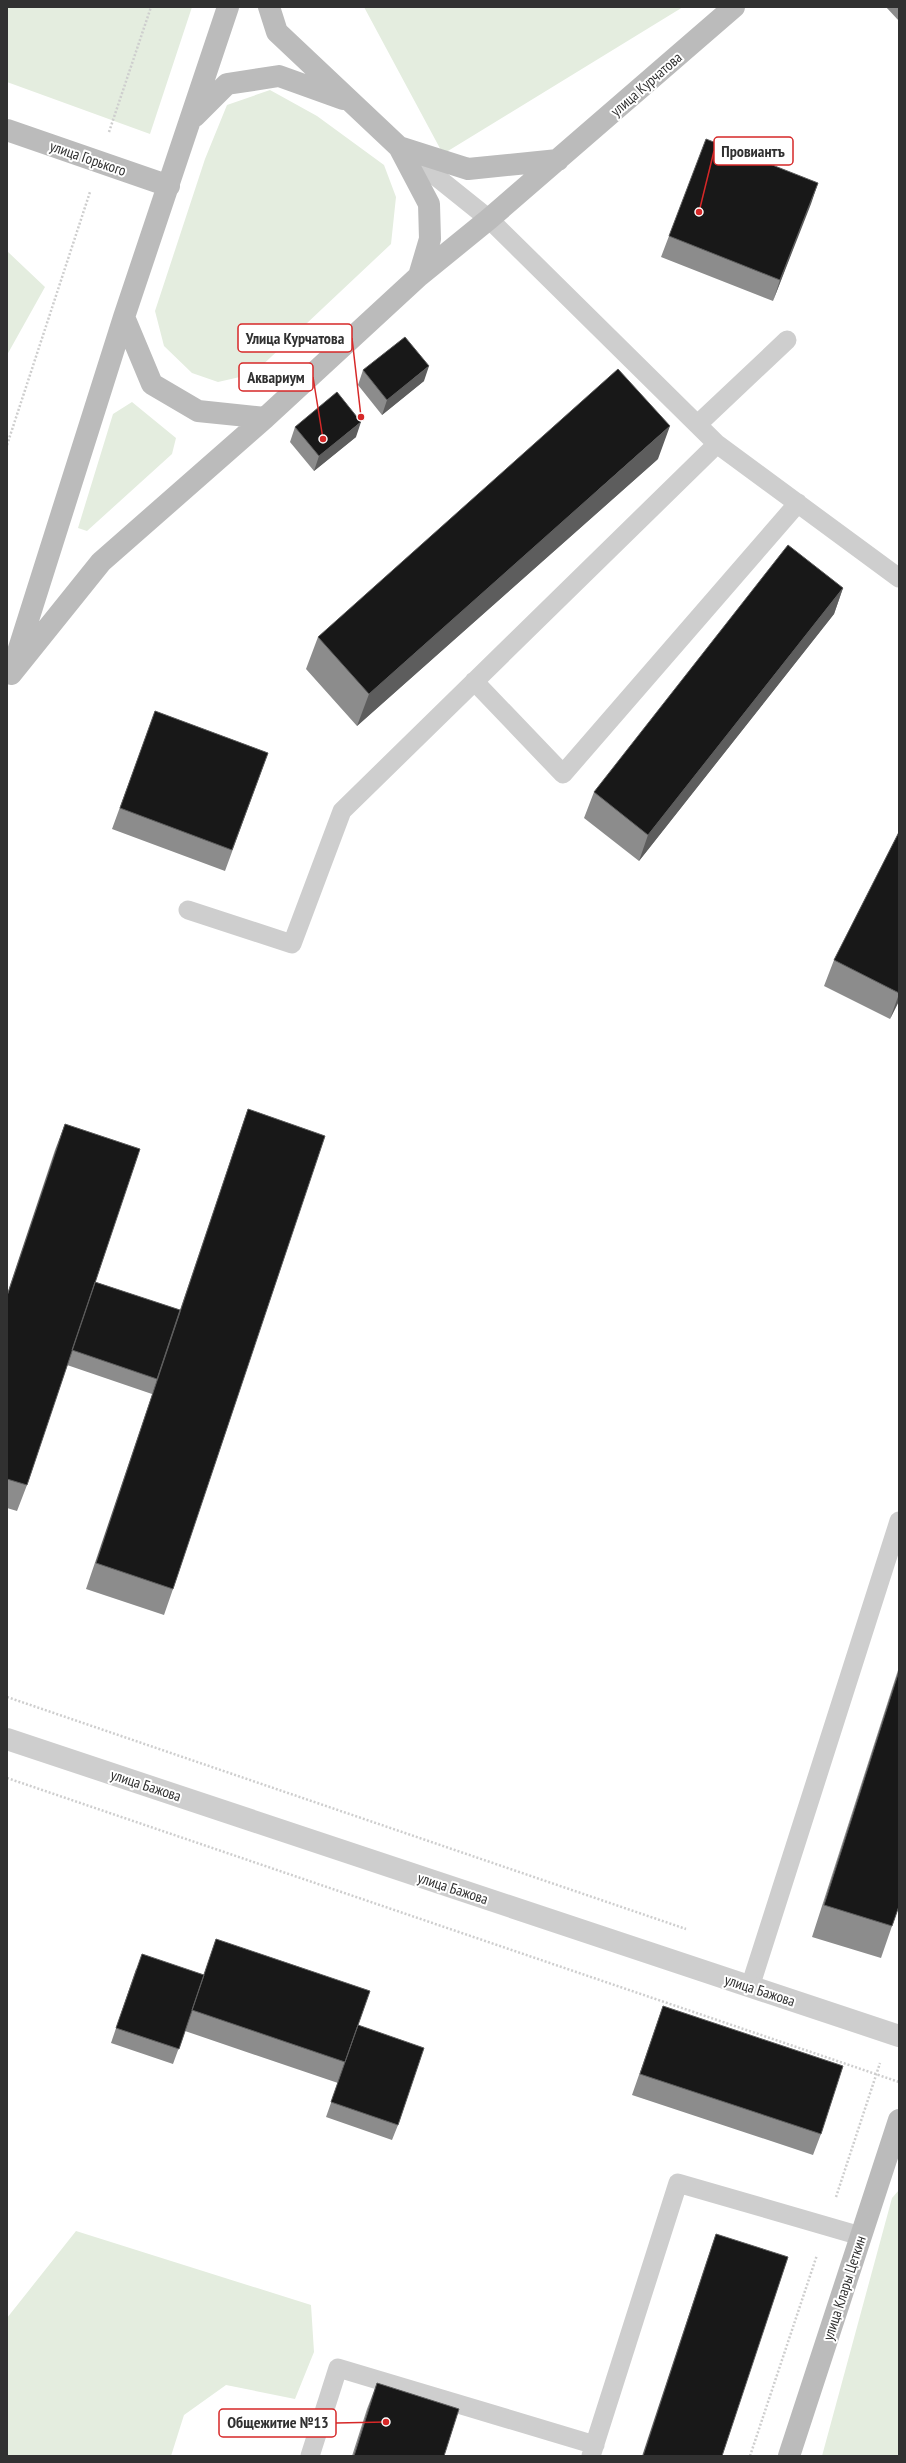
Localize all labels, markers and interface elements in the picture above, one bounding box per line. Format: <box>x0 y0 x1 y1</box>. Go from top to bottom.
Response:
street label: улица Курчатова <box>606 48 686 120</box>
street label: улица Горького <box>47 136 129 180</box>
callout: Провиантъ <box>714 137 793 165</box>
text: Провиантъ <box>721 141 785 161</box>
callout: Улица Курчатова <box>238 324 352 352</box>
text: Улица Курчатова <box>245 328 345 348</box>
callout: Аквариум <box>239 363 313 391</box>
text: Аквариум <box>246 367 305 387</box>
street label: улица Бажова <box>108 1765 184 1805</box>
street label: улица Бажова <box>415 1868 491 1908</box>
street label: улица Бажова <box>722 1970 798 2010</box>
street label: улица Клары Цеткин <box>818 2233 870 2343</box>
callout: Общежитие №13 <box>219 2409 336 2437</box>
text: Общежитие №13 <box>227 2412 329 2432</box>

